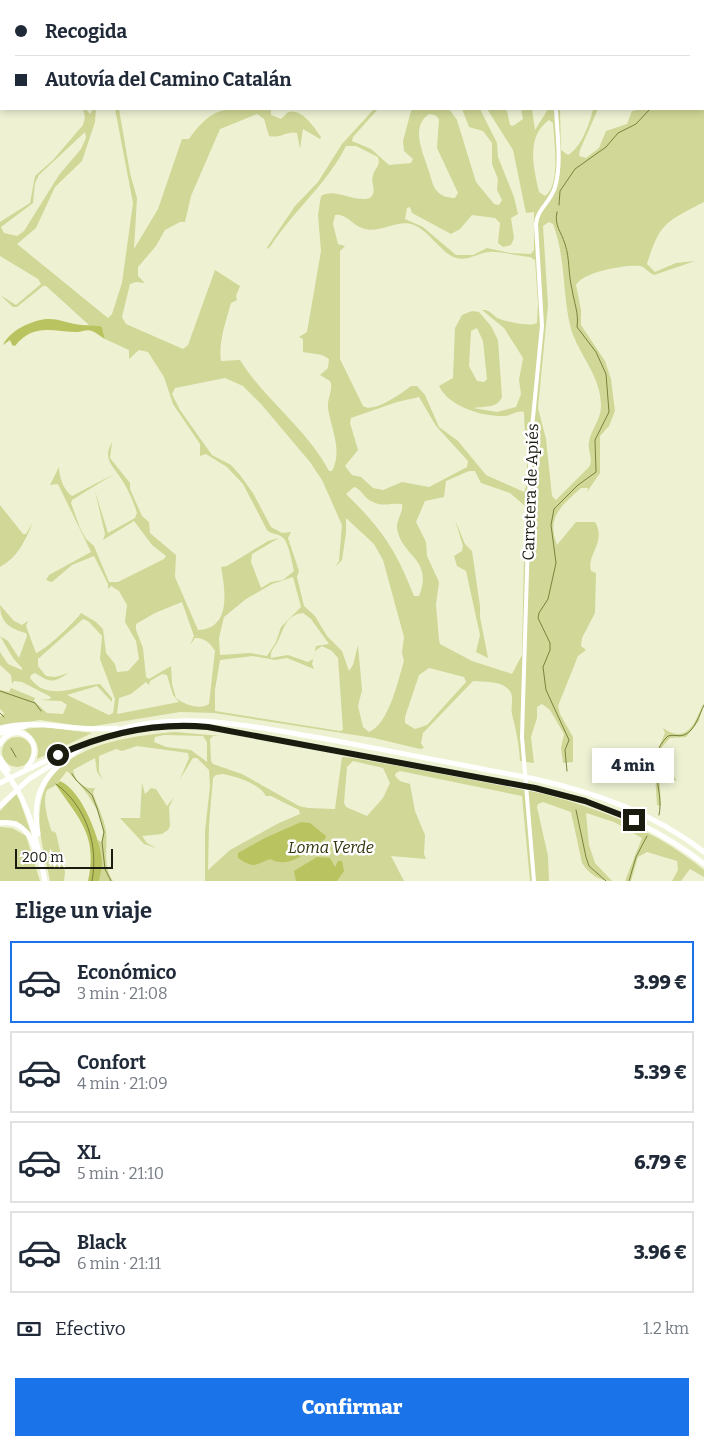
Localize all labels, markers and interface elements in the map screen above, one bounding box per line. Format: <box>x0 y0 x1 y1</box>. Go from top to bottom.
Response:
text: Recogida <box>45 20 127 43</box>
text: Autovía del Camino Catalán <box>45 68 292 91</box>
street label: Carretera de Apiés <box>519 423 542 561</box>
route start <box>47 744 69 766</box>
callout: 4 min <box>593 748 675 782</box>
text: 4 min <box>611 756 655 775</box>
route end <box>623 809 645 831</box>
park label: Loma Verde <box>288 838 374 857</box>
scale bar <box>15 846 112 869</box>
text: 200 m <box>22 849 64 866</box>
text: Elige un viaje <box>15 897 152 924</box>
icon: car <box>17 960 62 1005</box>
text: Económico <box>77 961 177 984</box>
text: 3.99 € <box>634 971 687 994</box>
text: 3 min · 21:08 <box>77 984 168 1003</box>
icon: car <box>17 1050 62 1095</box>
text: Confort <box>77 1051 146 1074</box>
text: 5.39 € <box>634 1061 687 1084</box>
text: 4 min · 21:09 <box>77 1074 168 1093</box>
icon: car <box>17 1140 62 1185</box>
text: XL <box>77 1141 101 1164</box>
text: 6.79 € <box>634 1151 687 1174</box>
text: 5 min · 21:10 <box>77 1164 164 1183</box>
icon: car <box>17 1230 62 1275</box>
text: Black <box>77 1231 127 1254</box>
text: 3.96 € <box>634 1241 687 1264</box>
text: 6 min · 21:11 <box>77 1254 161 1273</box>
icon: cash <box>15 1315 43 1343</box>
text: Efectivo <box>55 1317 126 1340</box>
text: 1.2 km <box>643 1319 689 1338</box>
button: Confirmar <box>15 1378 689 1436</box>

